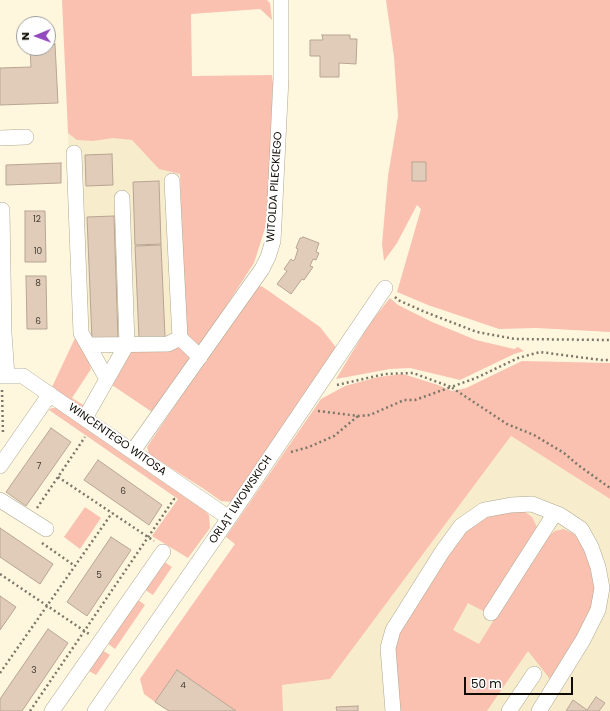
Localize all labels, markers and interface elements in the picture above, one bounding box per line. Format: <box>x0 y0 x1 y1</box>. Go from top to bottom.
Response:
north arrow <box>16 16 56 56</box>
text: N <box>17 32 33 40</box>
street label: WITOLDA PILECKIEGO <box>265 131 285 243</box>
house number: 12 <box>33 215 41 225</box>
house number: 10 <box>34 247 42 257</box>
house number: 8 <box>35 279 41 289</box>
house number: 6 <box>35 317 41 327</box>
street label: WINCENTEGO WITOSA <box>65 401 169 479</box>
street label: ORLĄT LWOWSKICH <box>207 454 275 546</box>
house number: 7 <box>37 462 41 472</box>
house number: 6 <box>120 487 126 497</box>
house number: 5 <box>96 571 102 581</box>
house number: 3 <box>31 666 37 676</box>
scale bar <box>466 669 575 695</box>
text: 50 m <box>471 675 502 692</box>
house number: 4 <box>180 681 186 691</box>

